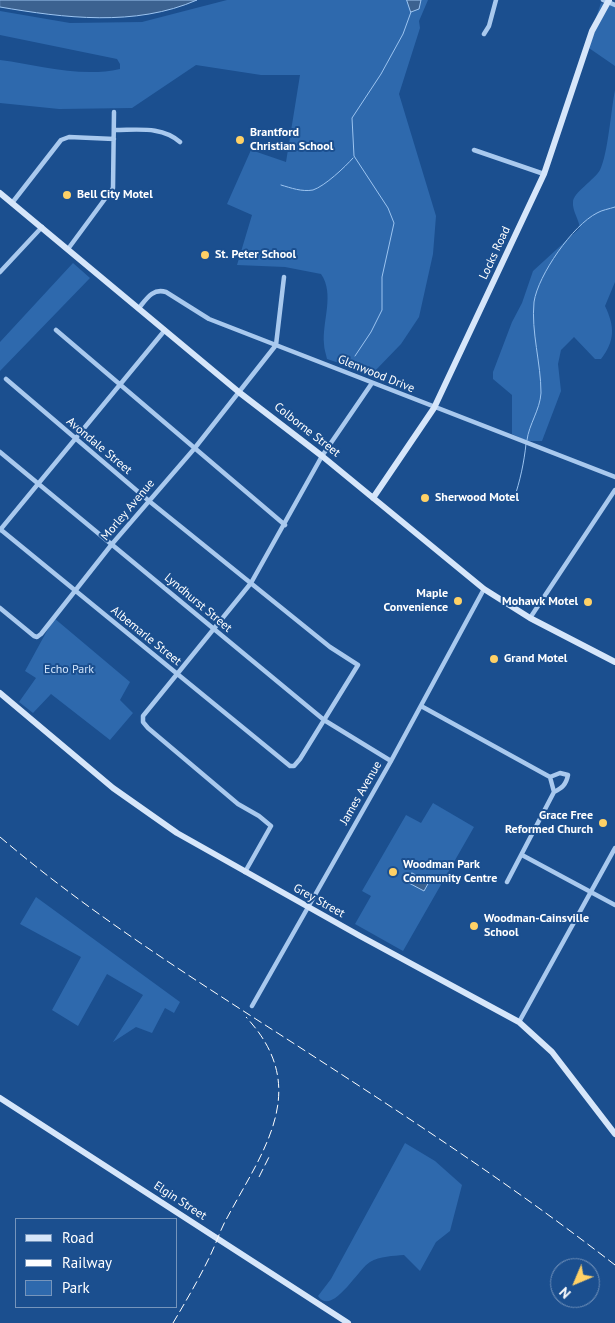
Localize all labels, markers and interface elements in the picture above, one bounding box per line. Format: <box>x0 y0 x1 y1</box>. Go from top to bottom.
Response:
place label: Brantford Christian School <box>250 126 333 154</box>
marker: Brantford Christian School <box>234 134 246 146</box>
place label: Bell City Motel <box>77 188 153 202</box>
marker: Bell City Motel <box>61 189 73 201</box>
street label: Locks Road <box>476 224 514 282</box>
place label: St. Peter School <box>215 248 296 262</box>
marker: St. Peter School <box>199 249 211 261</box>
street label: Glenwood Drive <box>335 352 417 396</box>
street label: Colborne Street <box>271 400 343 460</box>
street label: Avondale Street <box>63 414 135 478</box>
street label: Morley Avenue <box>98 476 158 544</box>
place label: Sherwood Motel <box>435 491 519 505</box>
marker: Sherwood Motel <box>419 492 431 504</box>
street label: Lyndhurst Street <box>161 571 235 635</box>
place label: Maple Convenience <box>384 587 448 615</box>
marker: Maple Convenience <box>452 595 464 607</box>
place label: Mohawk Motel <box>502 595 578 609</box>
marker: Mohawk Motel <box>582 596 594 608</box>
street label: Albemarle Street <box>108 603 184 669</box>
place label: Grand Motel <box>504 652 567 666</box>
marker: Grand Motel <box>488 653 500 665</box>
park label: Echo Park <box>44 663 94 677</box>
street label: James Avenue <box>337 759 385 827</box>
place label: Grace Free Reformed Church <box>505 809 593 837</box>
marker: Grace Free Reformed Church <box>597 817 609 829</box>
place label: Woodman Park Community Centre <box>403 858 497 886</box>
marker: Woodman Park Community Centre <box>387 866 399 878</box>
street label: Grey Street <box>291 881 347 921</box>
place label: Woodman-Cainsville School <box>484 912 589 940</box>
marker: Woodman-Cainsville School <box>468 920 480 932</box>
street label: Elgin Street <box>151 1179 209 1223</box>
legend <box>15 1218 178 1308</box>
text: Road <box>62 1228 94 1247</box>
text: Railway <box>62 1253 112 1272</box>
north arrow <box>550 1258 600 1308</box>
text: Park <box>62 1278 90 1297</box>
text: N <box>555 1283 575 1303</box>

